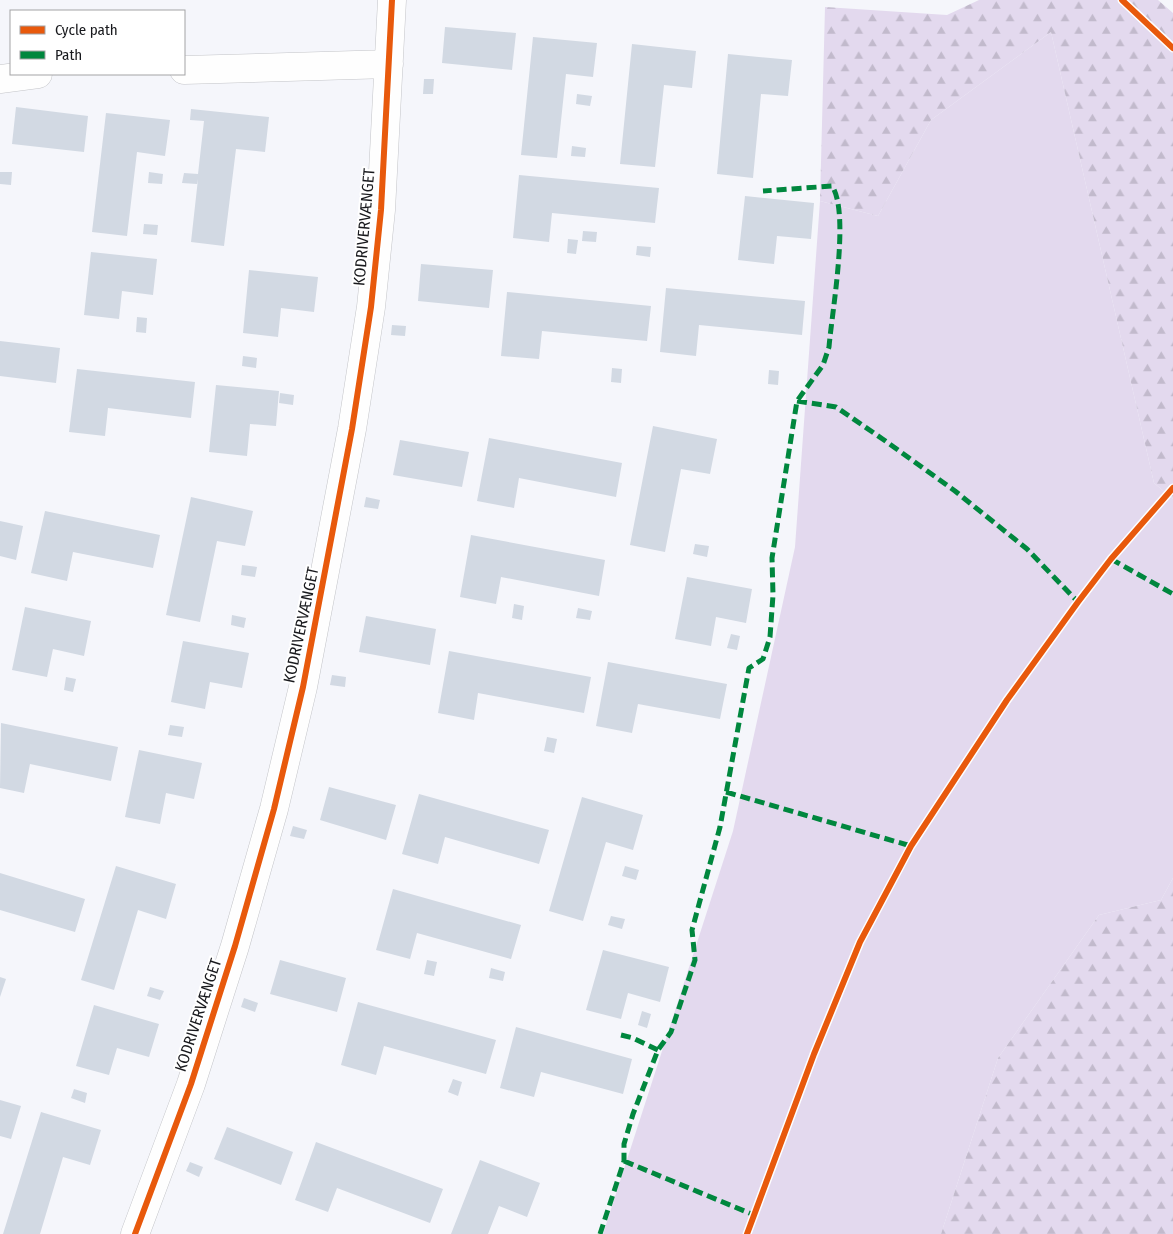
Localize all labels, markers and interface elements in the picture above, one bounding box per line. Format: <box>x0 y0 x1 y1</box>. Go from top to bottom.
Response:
legend <box>10 10 185 75</box>
text: Cycle path <box>55 21 118 39</box>
text: Path <box>55 46 82 64</box>
street label: KODRIVERVÆNGET <box>349 167 379 287</box>
street label: KODRIVERVÆNGET <box>279 565 323 685</box>
street label: KODRIVERVÆNGET <box>171 955 225 1074</box>

